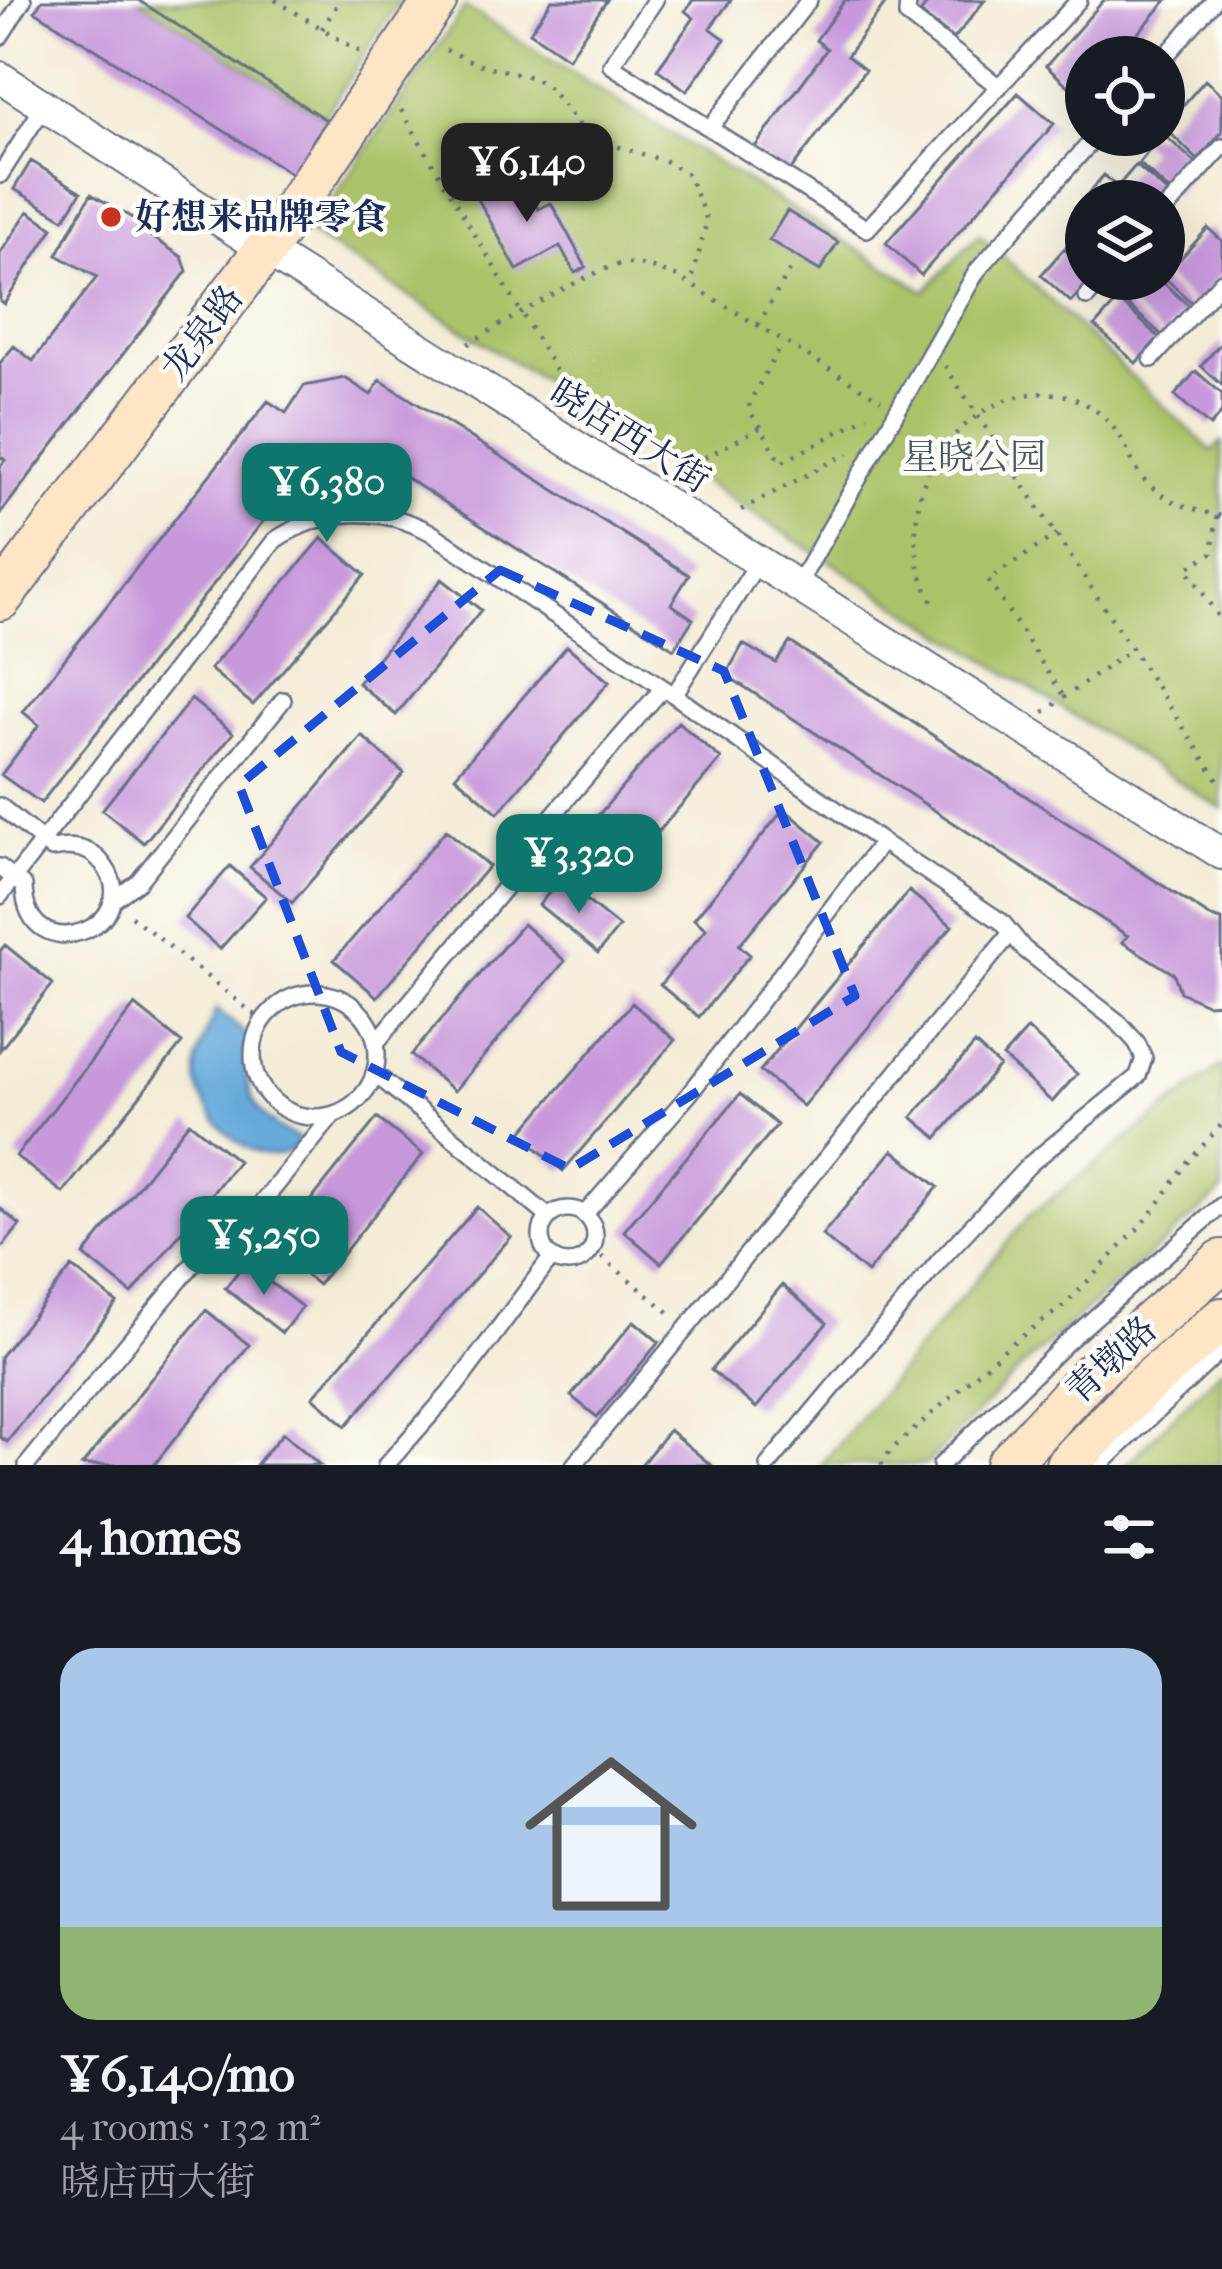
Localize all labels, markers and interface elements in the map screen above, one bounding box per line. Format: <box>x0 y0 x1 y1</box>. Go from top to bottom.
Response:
map controls <box>1065 36 1185 300</box>
button: locate <box>1065 36 1185 156</box>
pin: ¥6,140 <box>429 123 625 225</box>
text: ¥6,140 <box>468 139 586 185</box>
button: layers <box>1065 180 1185 300</box>
place label: 好想来品牌零食 <box>135 196 387 238</box>
marker: 好想来品牌零食 <box>98 204 124 230</box>
street label: 龙泉路 <box>153 277 251 389</box>
street label: 晓店西大街 <box>543 370 717 502</box>
park label: 星晓公园 <box>902 436 1046 478</box>
pin: ¥6,380 <box>229 443 425 545</box>
text: ¥6,380 <box>269 459 385 505</box>
pin: ¥3,320 <box>481 814 677 916</box>
text: ¥3,320 <box>523 830 635 876</box>
pin: ¥5,250 <box>166 1196 362 1298</box>
text: ¥5,250 <box>207 1212 321 1258</box>
street label: 青墩路 <box>1057 1308 1165 1412</box>
icon: filters <box>1096 1504 1162 1570</box>
text: 4 homes <box>60 1507 241 1567</box>
icon: home <box>503 1726 719 1942</box>
text: ¥6,140/mo <box>60 2044 295 2104</box>
text: 4 rooms · 132 m² <box>60 2104 320 2150</box>
text: 晓店西大街 <box>60 2159 255 2205</box>

